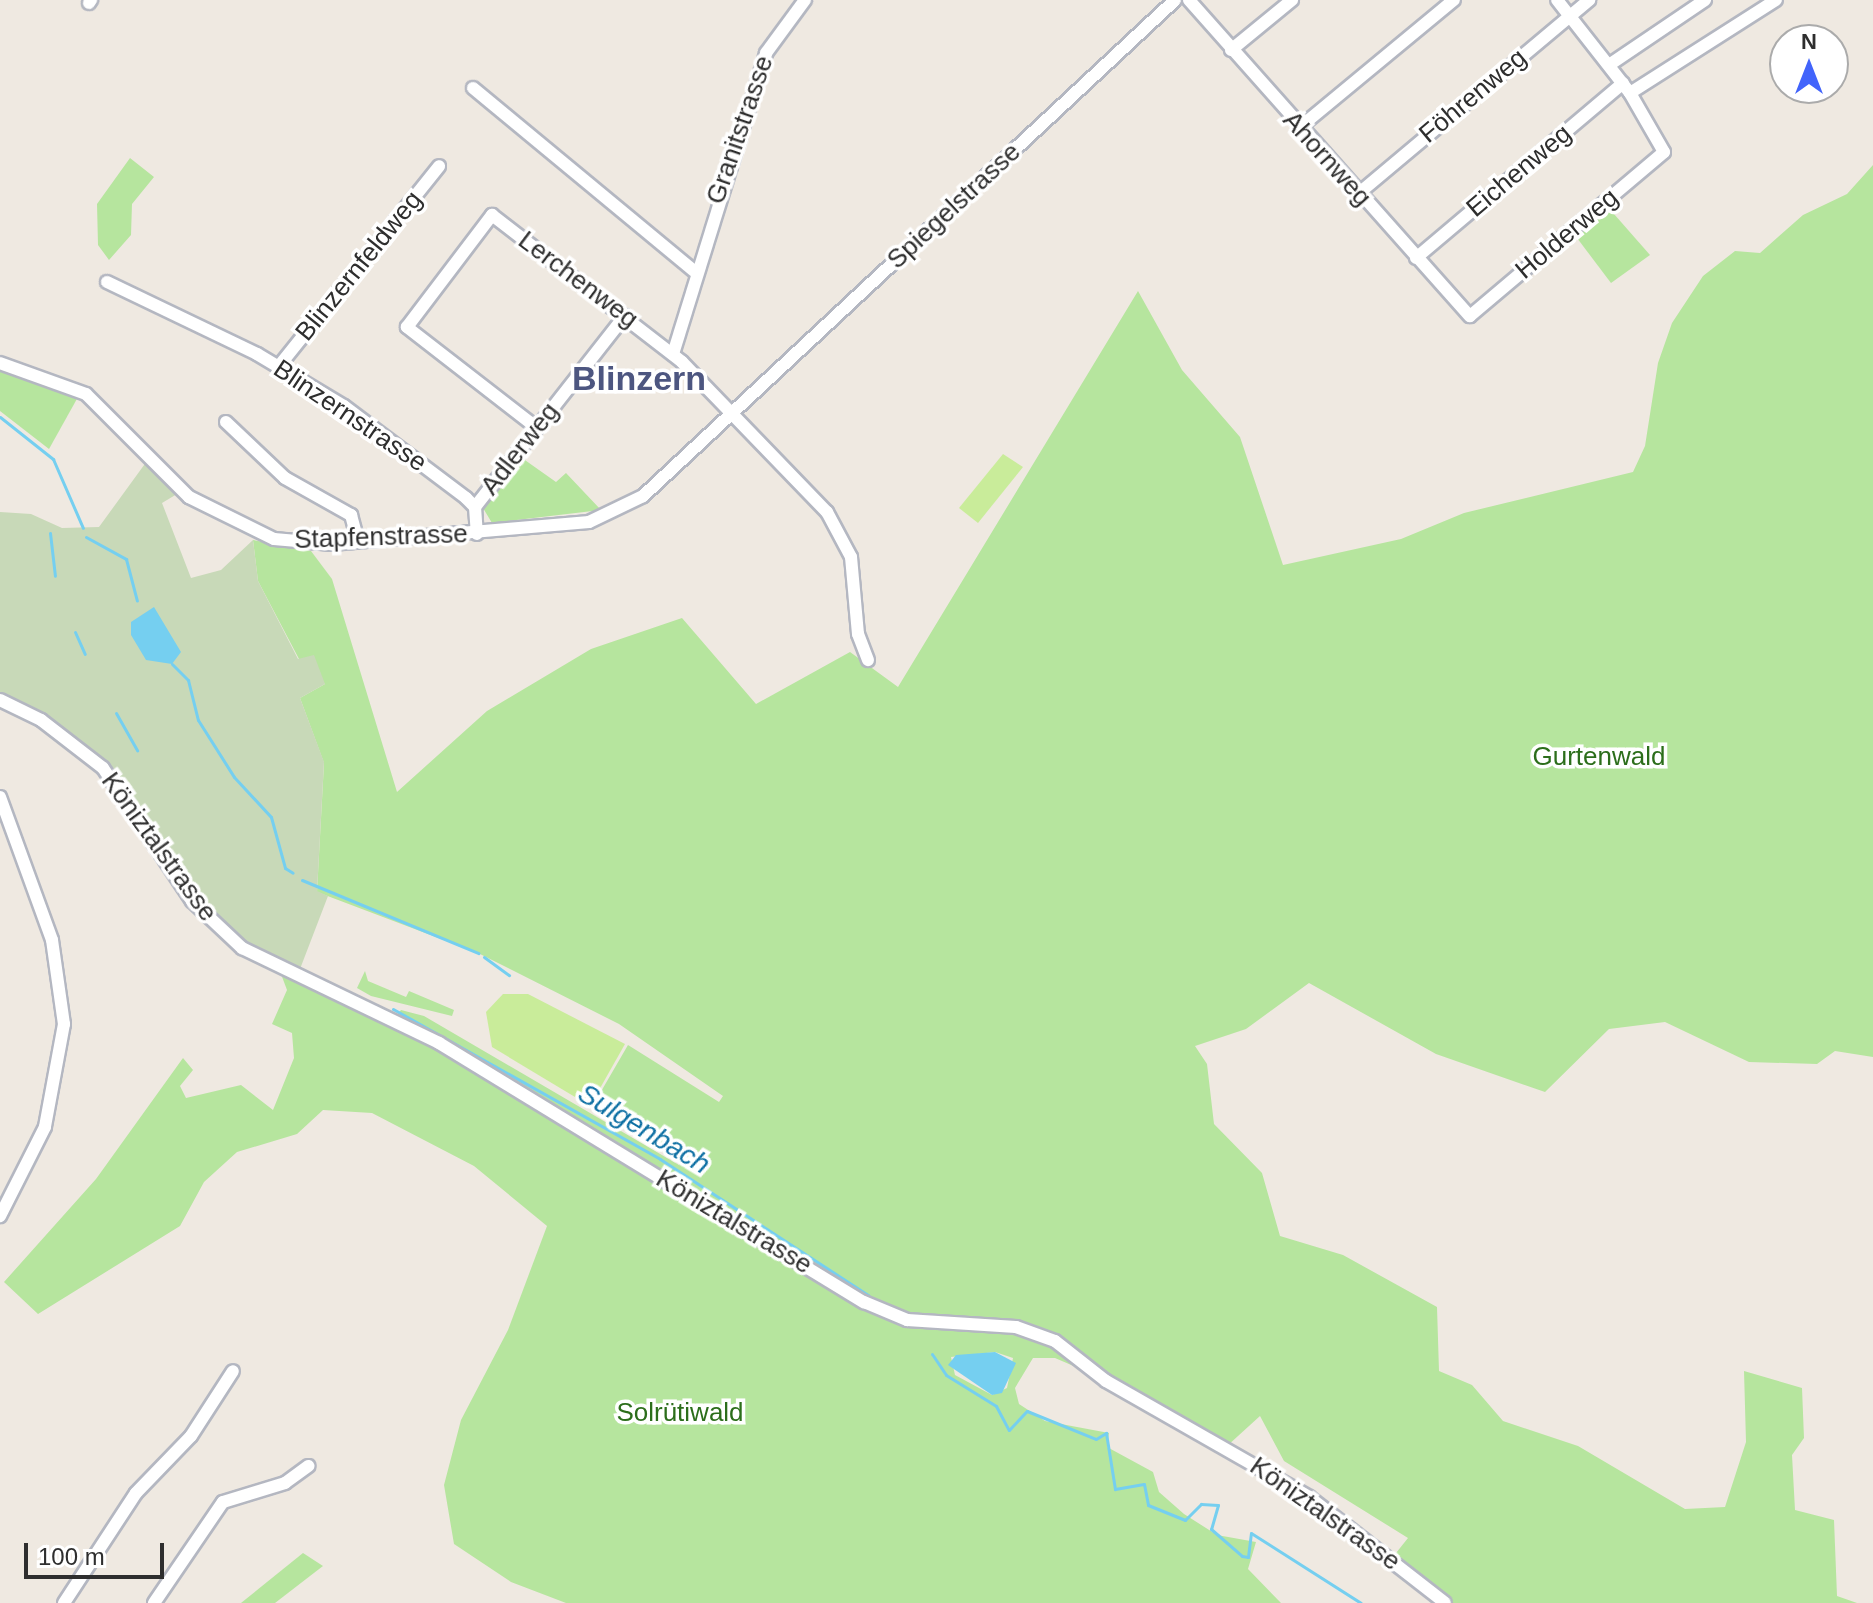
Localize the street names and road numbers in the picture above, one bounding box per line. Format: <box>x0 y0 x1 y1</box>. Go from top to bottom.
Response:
street label: Föhrenweg <box>1413 42 1533 150</box>
street label: Granitstrasse <box>700 52 780 208</box>
street label: Ahornweg <box>1276 105 1378 213</box>
street label: Eichenweg <box>1460 118 1578 224</box>
street label: Spiegelstrasse <box>881 136 1027 276</box>
street label: Holderweg <box>1509 182 1625 286</box>
street label: Blinzernfeldweg <box>289 185 429 347</box>
street label: Lerchenweg <box>512 225 644 335</box>
street label: Blinzernstrasse <box>268 353 432 479</box>
street label: Adlerweg <box>474 397 566 501</box>
street label: Stapfenstrasse <box>294 518 468 556</box>
street label: Köniztalstrasse <box>95 767 223 927</box>
street label: Köniztalstrasse <box>650 1163 818 1281</box>
street label: Köniztalstrasse <box>1244 1451 1406 1577</box>

